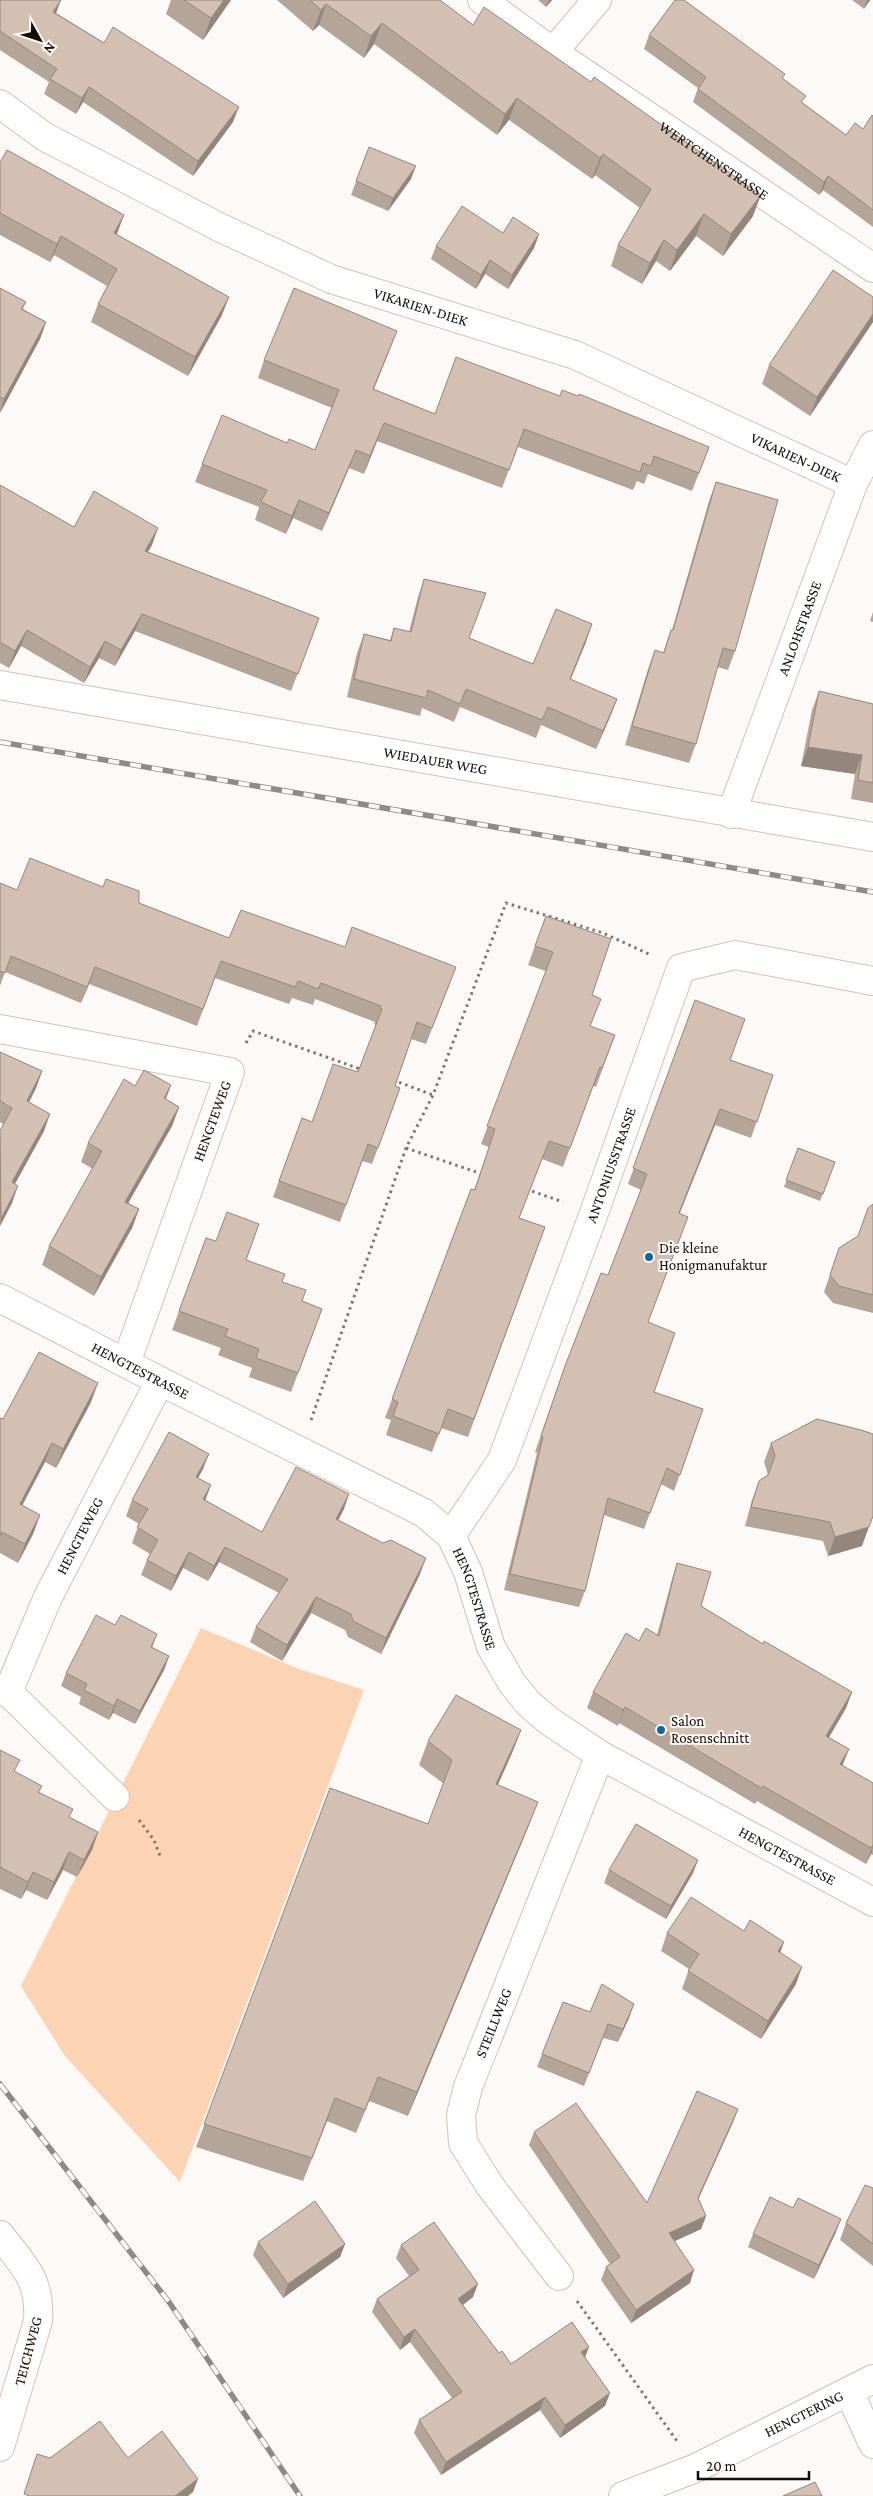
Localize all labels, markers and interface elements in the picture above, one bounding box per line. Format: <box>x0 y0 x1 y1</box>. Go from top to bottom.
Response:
north arrow <box>15 15 65 65</box>
text: N <box>40 40 59 58</box>
street label: WERTCHENSTRASSE <box>656 118 771 203</box>
street label: VIKARIEN-DIEK <box>372 285 470 329</box>
street label: VIKARIEN-DIEK <box>748 430 844 485</box>
street label: ANLOHSTRASSE <box>775 579 824 678</box>
street label: WIEDAUER WEG <box>382 744 489 778</box>
street label: HENGTEWEG <box>190 1078 234 1164</box>
street label: ANTONIUSSTRASSE <box>583 1105 639 1225</box>
place label: Die kleine Honigmanufaktur <box>659 1240 768 1274</box>
marker: Die kleine Honigmanufaktur <box>643 1251 655 1263</box>
street label: HENGTESTRASSE <box>89 1339 192 1402</box>
street label: HENGTEWEG <box>53 1494 106 1577</box>
street label: HENGTESTRASSE <box>450 1545 499 1652</box>
place label: Salon Rosenschnitt <box>671 1713 750 1746</box>
marker: Salon Rosenschnitt <box>655 1724 667 1736</box>
street label: HENGTESTRASSE <box>736 1823 838 1888</box>
street label: STEILLWEG <box>472 1986 514 2060</box>
street label: TEICHWEG <box>11 2315 45 2387</box>
street label: HENGTERING <box>762 2387 846 2440</box>
scale bar <box>698 2448 809 2480</box>
text: 20 m <box>706 2458 737 2474</box>

